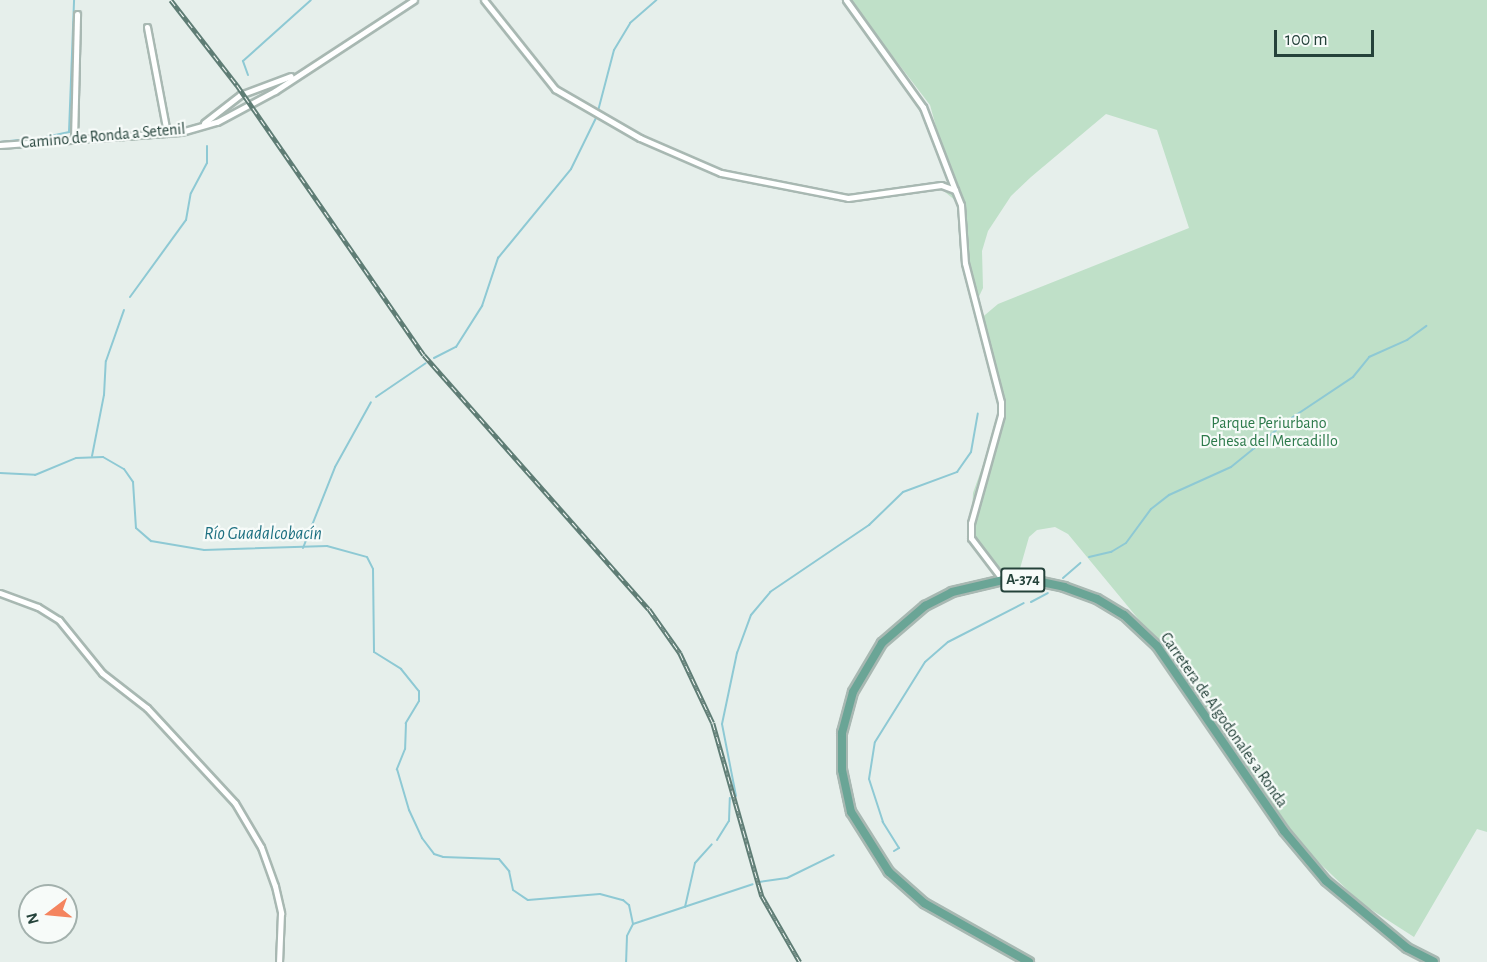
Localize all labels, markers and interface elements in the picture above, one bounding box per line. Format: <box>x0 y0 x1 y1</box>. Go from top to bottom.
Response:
scale bar <box>1277 18 1378 56</box>
text: 100 m <box>1285 31 1328 49</box>
street label: Camino de Ronda a Setenil <box>20 119 186 153</box>
park label: Parque Periurbano Dehesa del Mercadillo <box>1200 413 1338 451</box>
water label: Río Guadalcobacín <box>204 523 322 545</box>
road number: A-374 <box>999 568 1047 592</box>
street label: Carretera de Algodonales a Ronda <box>1156 629 1292 811</box>
north arrow <box>18 884 78 944</box>
text: N <box>23 911 42 926</box>

